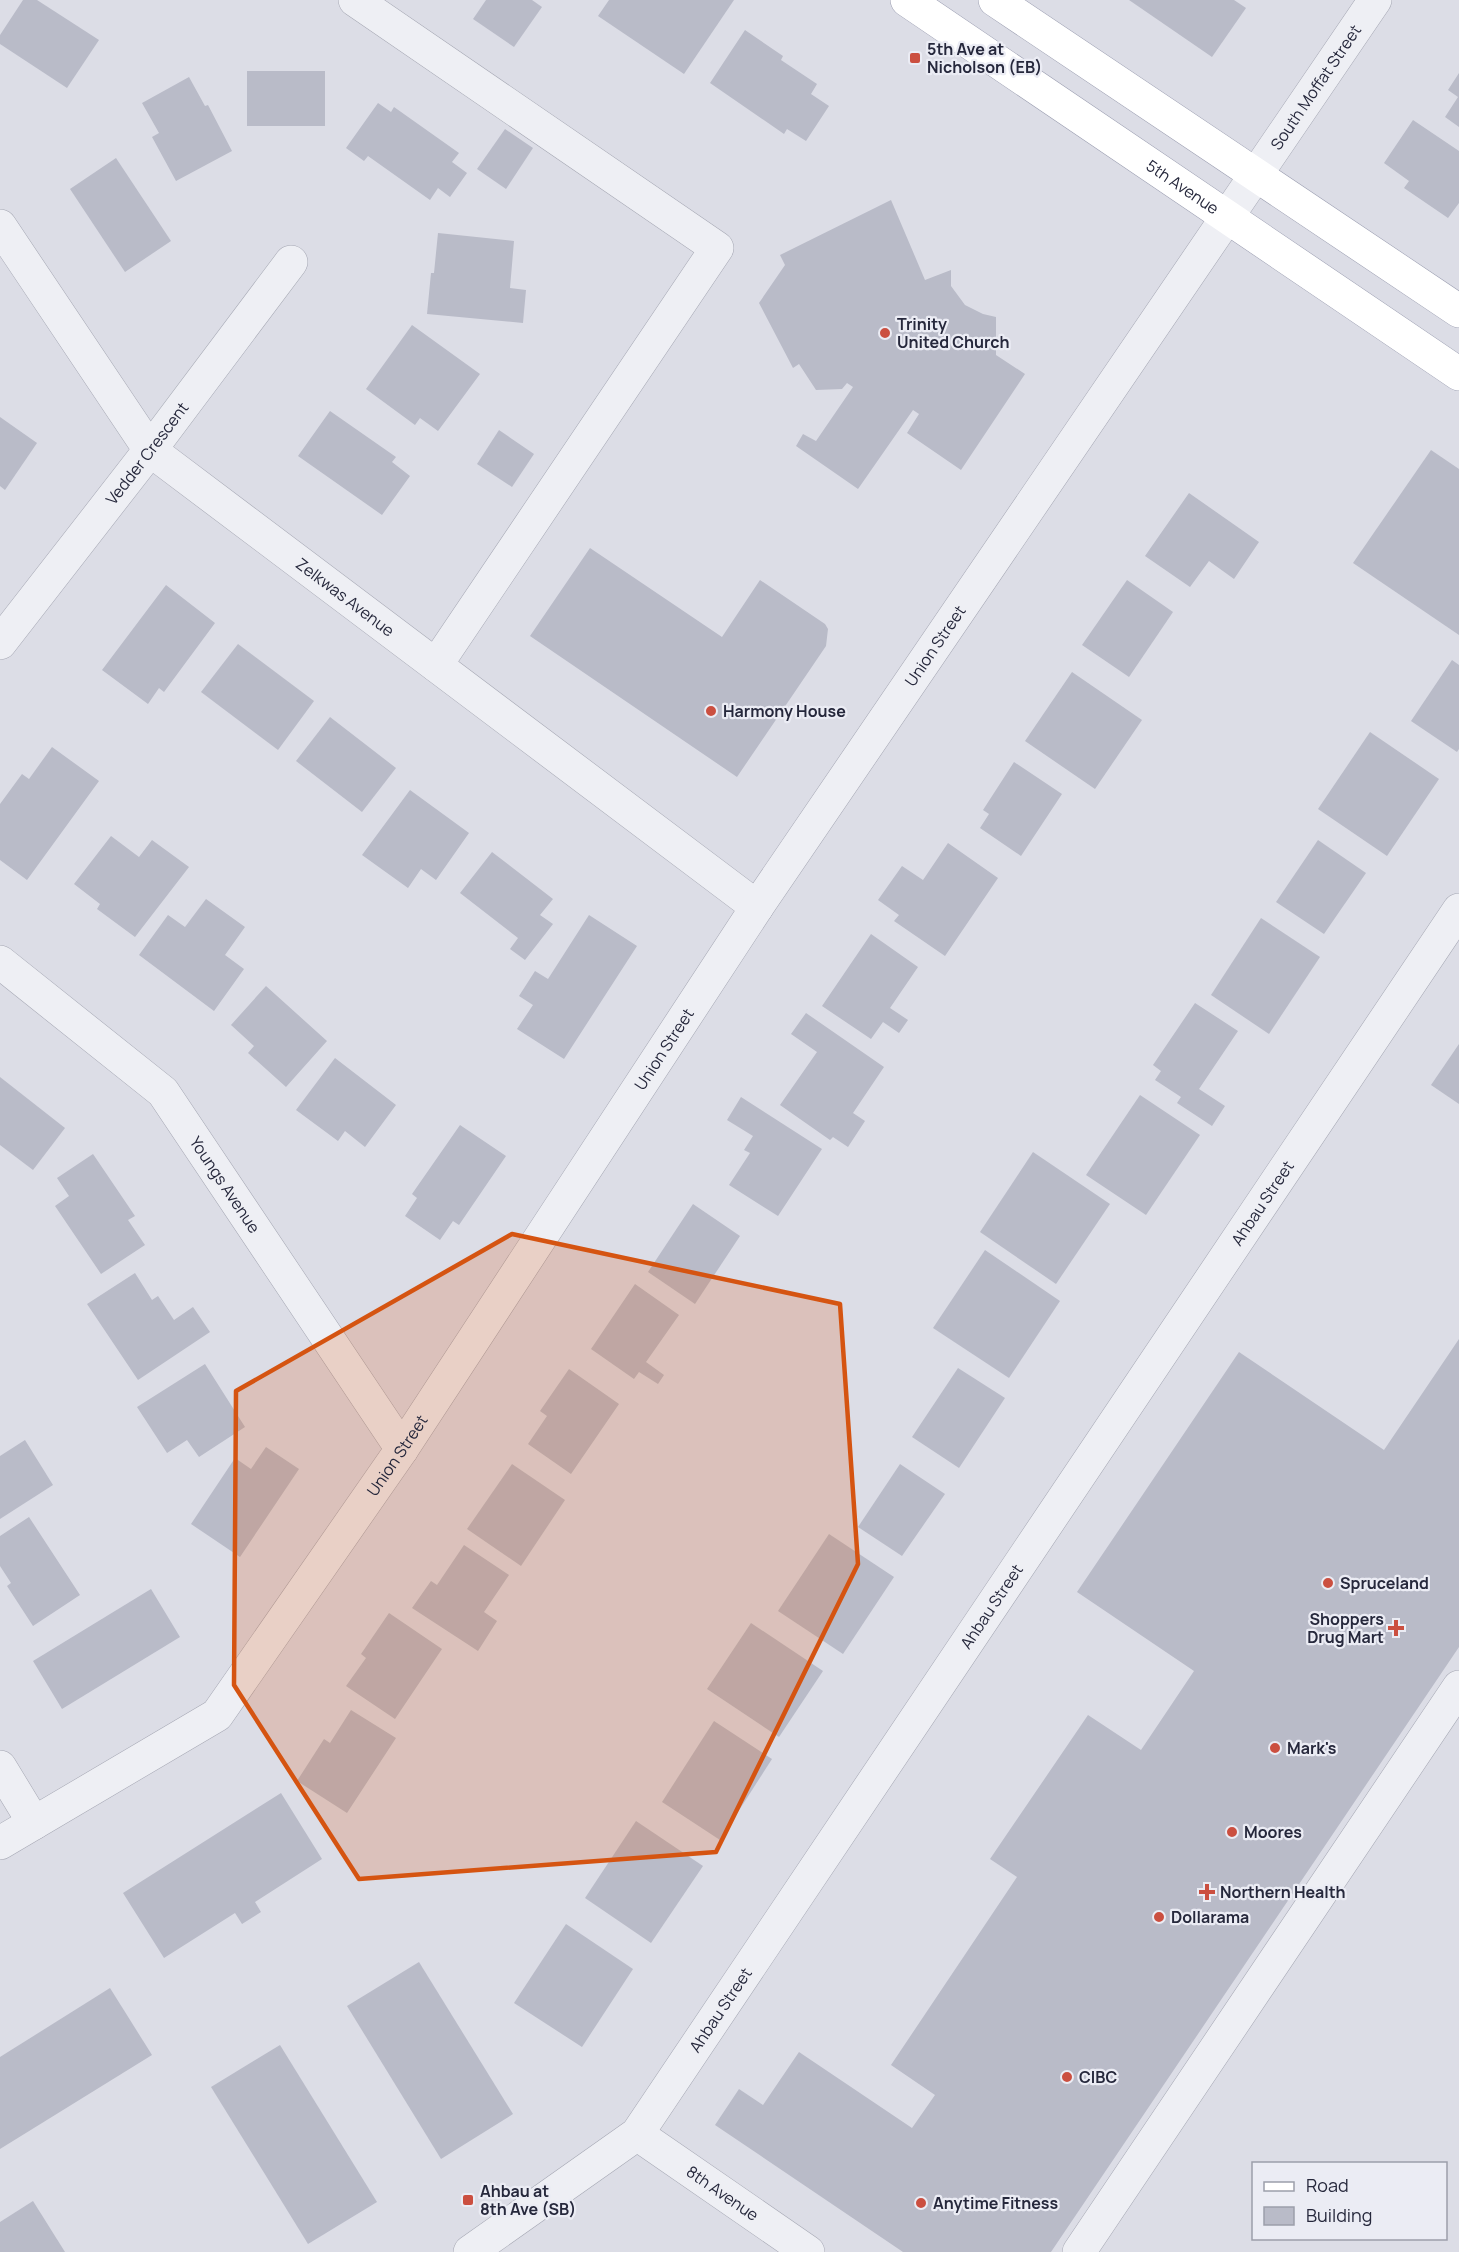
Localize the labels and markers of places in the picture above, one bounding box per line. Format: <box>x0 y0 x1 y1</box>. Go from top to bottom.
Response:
place label: 5th Ave at Nicholson (EB) <box>927 38 1042 78</box>
marker: 5th Ave at Nicholson (EB) <box>908 51 922 65</box>
place label: Trinity United Church <box>897 313 1009 353</box>
marker: Trinity United Church <box>878 326 892 340</box>
place label: Harmony House <box>723 700 846 722</box>
marker: Harmony House <box>704 704 718 718</box>
place label: Spruceland <box>1340 1572 1429 1594</box>
marker: Spruceland <box>1321 1576 1335 1590</box>
place label: Shoppers Drug Mart <box>1307 1608 1384 1648</box>
marker: Shoppers Drug Mart <box>1389 1621 1403 1635</box>
place label: Mark's <box>1287 1737 1337 1759</box>
marker: Mark's <box>1268 1741 1282 1755</box>
place label: Moores <box>1244 1821 1302 1843</box>
marker: Moores <box>1225 1825 1239 1839</box>
place label: Northern Health <box>1220 1881 1346 1903</box>
marker: Northern Health <box>1198 1883 1216 1901</box>
place label: Dollarama <box>1171 1906 1249 1928</box>
marker: Dollarama <box>1152 1910 1166 1924</box>
place label: CIBC <box>1079 2066 1117 2088</box>
marker: CIBC <box>1060 2070 1074 2084</box>
place label: Ahbau at 8th Ave (SB) <box>480 2180 576 2220</box>
place label: Anytime Fitness <box>933 2192 1058 2214</box>
marker: Ahbau at 8th Ave (SB) <box>461 2193 475 2207</box>
marker: Anytime Fitness <box>914 2196 928 2210</box>

